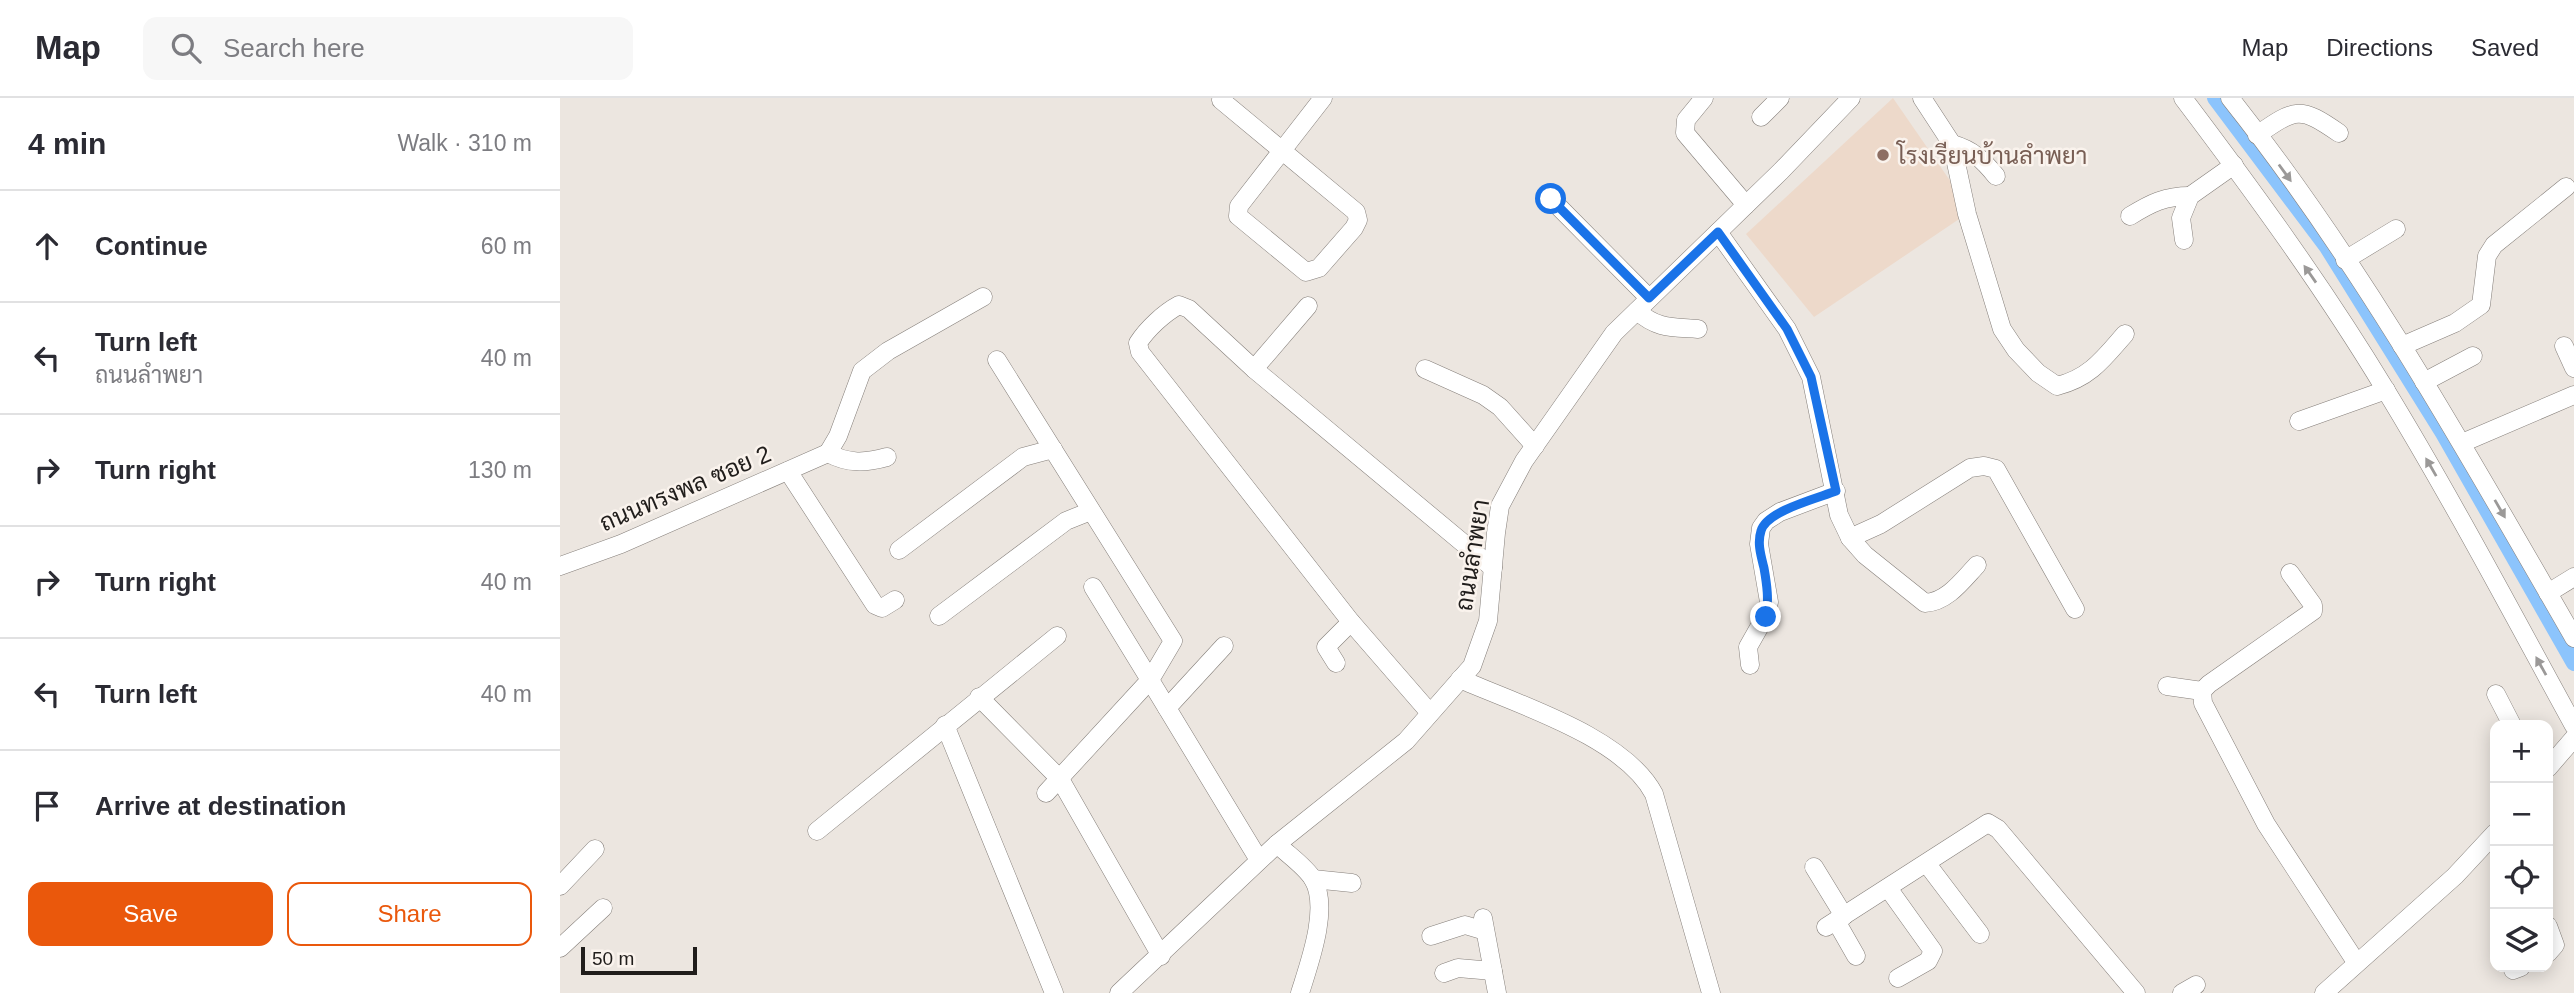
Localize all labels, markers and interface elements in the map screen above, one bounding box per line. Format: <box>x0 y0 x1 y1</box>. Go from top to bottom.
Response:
search box <box>143 17 633 80</box>
text: Map <box>35 29 101 66</box>
icon: search <box>167 29 205 67</box>
text: Search here <box>223 33 365 63</box>
text: Map <box>2242 34 2288 61</box>
text: Directions <box>2326 34 2433 61</box>
text: Saved <box>2471 34 2539 61</box>
text: 4 min <box>28 127 106 160</box>
text: Walk · 310 m <box>397 130 532 156</box>
place label: โรงเรียนบ้านลำพยา <box>1895 140 2087 169</box>
marker: โรงเรียนบ้านลำพยา <box>1875 147 1891 163</box>
one-way arrow <box>2278 163 2292 182</box>
route start <box>1535 183 1566 214</box>
icon: ahead <box>28 227 66 265</box>
text: Continue <box>95 231 208 261</box>
text: 60 m <box>481 233 532 259</box>
one-way arrow <box>2304 265 2318 283</box>
text: Turn left <box>95 327 197 357</box>
icon: left <box>28 339 66 377</box>
text: 40 m <box>481 345 532 371</box>
text: ถนนลำพยา <box>95 362 203 388</box>
street label: ถนนทรงพล ซอย 2 <box>595 440 775 536</box>
icon: right <box>28 451 66 489</box>
text: Turn right <box>95 455 216 485</box>
text: 130 m <box>468 457 532 483</box>
one-way arrow <box>2425 458 2437 477</box>
street label: ถนนลำพยา <box>1450 497 1494 613</box>
one-way arrow <box>2494 499 2506 518</box>
icon: right <box>28 563 66 601</box>
text: Turn right <box>95 567 216 597</box>
text: 40 m <box>481 569 532 595</box>
route end <box>1750 601 1781 632</box>
one-way arrow <box>2535 657 2547 676</box>
icon: left <box>28 675 66 713</box>
text: Turn left <box>95 679 197 709</box>
text: 40 m <box>481 681 532 707</box>
map controls <box>2490 720 2553 972</box>
button: + <box>2490 720 2553 783</box>
button: − <box>2490 783 2553 846</box>
icon: arrive <box>28 787 66 825</box>
text: Arrive at destination <box>95 791 346 821</box>
button: locate <box>2490 846 2553 909</box>
button: Save <box>28 882 273 946</box>
button: Share <box>287 882 532 946</box>
button: layers <box>2490 909 2553 972</box>
scale bar <box>581 944 696 976</box>
text: 50 m <box>592 948 634 969</box>

